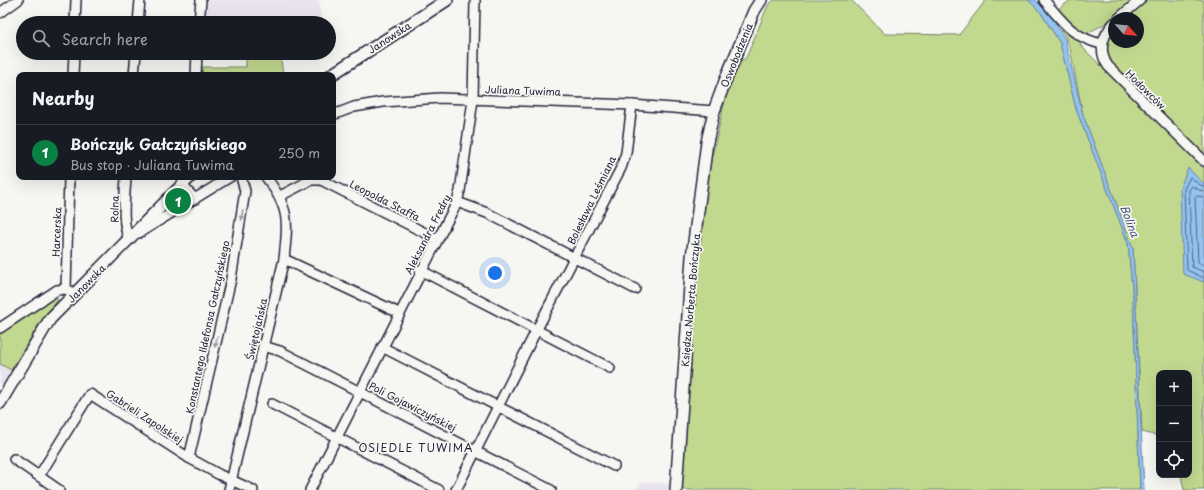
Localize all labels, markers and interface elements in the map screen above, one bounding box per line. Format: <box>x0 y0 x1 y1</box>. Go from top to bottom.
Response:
north arrow <box>1108 12 1144 48</box>
search box <box>16 16 336 60</box>
street label: Janowska <box>364 17 414 57</box>
street label: Oswobodzenia <box>716 20 756 90</box>
icon: search <box>30 27 52 49</box>
text: Search here <box>62 27 148 50</box>
street label: Hodowców <box>1123 66 1170 113</box>
street label: Juliana Tuwima <box>485 81 562 99</box>
text: Nearby <box>32 85 94 111</box>
text: Bończyk Gałczyńskiego <box>70 132 247 155</box>
text: 1 <box>42 143 48 162</box>
text: 250 m <box>278 143 320 162</box>
street label: Bolesława Leśmiana <box>563 153 619 247</box>
text: Bus stop · Juliana Tuwima <box>70 155 234 174</box>
street label: Leopolda Staffa <box>347 176 423 224</box>
pin: 1 <box>165 186 191 216</box>
street label: Aleksandra Fredry <box>400 191 454 277</box>
street label: Rolna <box>106 194 122 223</box>
water label: Bolina <box>1116 203 1144 240</box>
street label: Harcerska <box>48 206 64 257</box>
one-way arrow <box>238 209 244 221</box>
street label: Księdza Norberta Bończyka <box>677 232 703 367</box>
street label: Konstantego Ildefonsa Gałczyńskiego <box>181 239 233 415</box>
street label: Janowska <box>63 260 109 306</box>
your location <box>485 263 505 283</box>
street label: Świętojańska <box>242 296 271 362</box>
one-way arrow <box>212 336 218 349</box>
map controls <box>1156 370 1192 478</box>
button: + <box>1156 370 1192 406</box>
street label: Poli Gojawiczyńskiej <box>367 377 459 435</box>
street label: Gabrieli Zapolskiej <box>104 385 187 447</box>
button: − <box>1156 406 1192 442</box>
district label: OSIEDLE TUWIMA <box>359 439 473 456</box>
button: locate <box>1156 442 1192 478</box>

